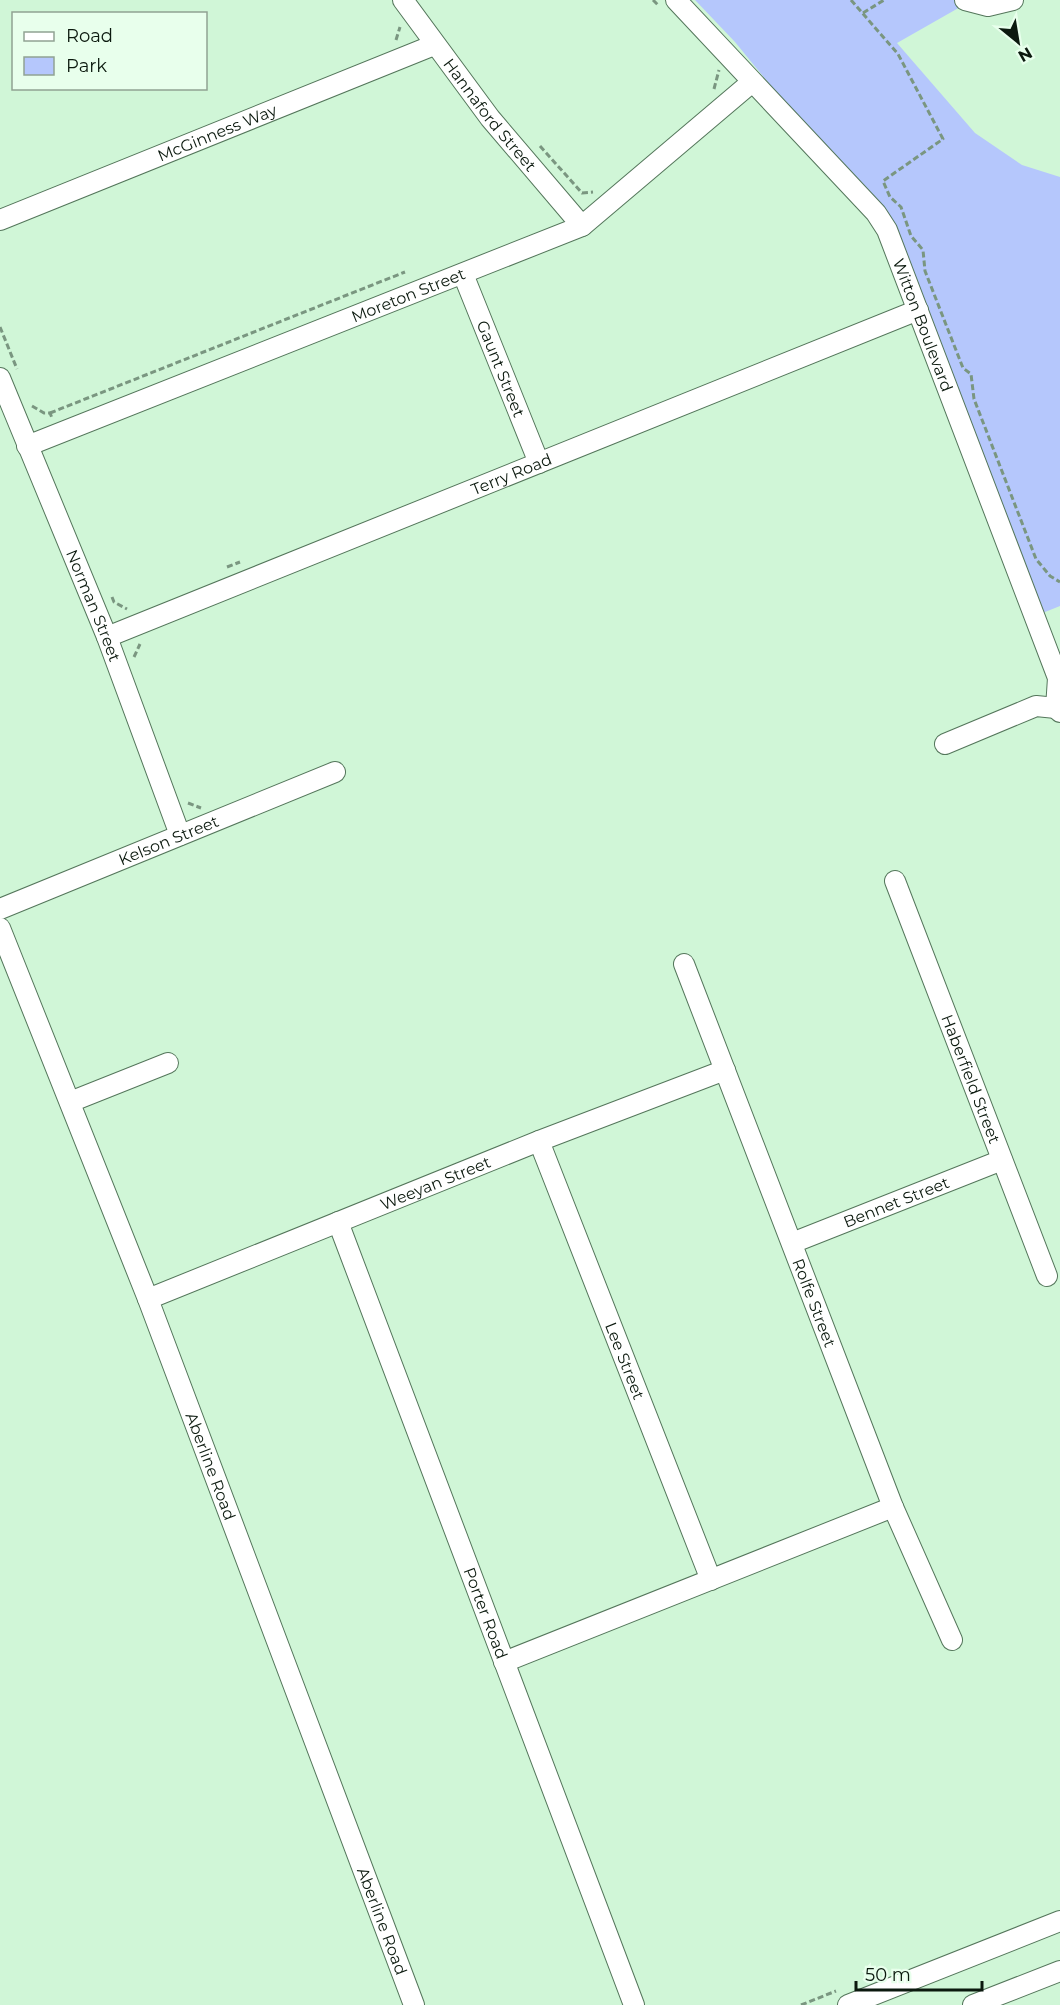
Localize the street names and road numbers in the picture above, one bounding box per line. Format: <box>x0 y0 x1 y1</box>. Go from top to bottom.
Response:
street label: Hannaford Street <box>440 54 541 175</box>
street label: McGinness Way <box>155 100 280 165</box>
street label: Witton Boulevard <box>889 256 957 394</box>
street label: Moreton Street <box>348 264 468 326</box>
street label: Gaunt Street <box>473 318 529 420</box>
street label: Terry Road <box>468 449 555 499</box>
street label: Norman Street <box>62 547 125 665</box>
street label: Kelson Street <box>116 811 222 869</box>
street label: Haberfield Street <box>938 1012 1005 1147</box>
street label: Weeyan Street <box>377 1152 494 1214</box>
street label: Bennet Street <box>841 1172 952 1231</box>
street label: Rolfe Street <box>789 1256 840 1350</box>
street label: Lee Street <box>601 1319 649 1403</box>
street label: Aberline Road <box>182 1410 240 1523</box>
street label: Porter Road <box>460 1565 512 1661</box>
street label: Aberline Road <box>353 1864 411 1977</box>

